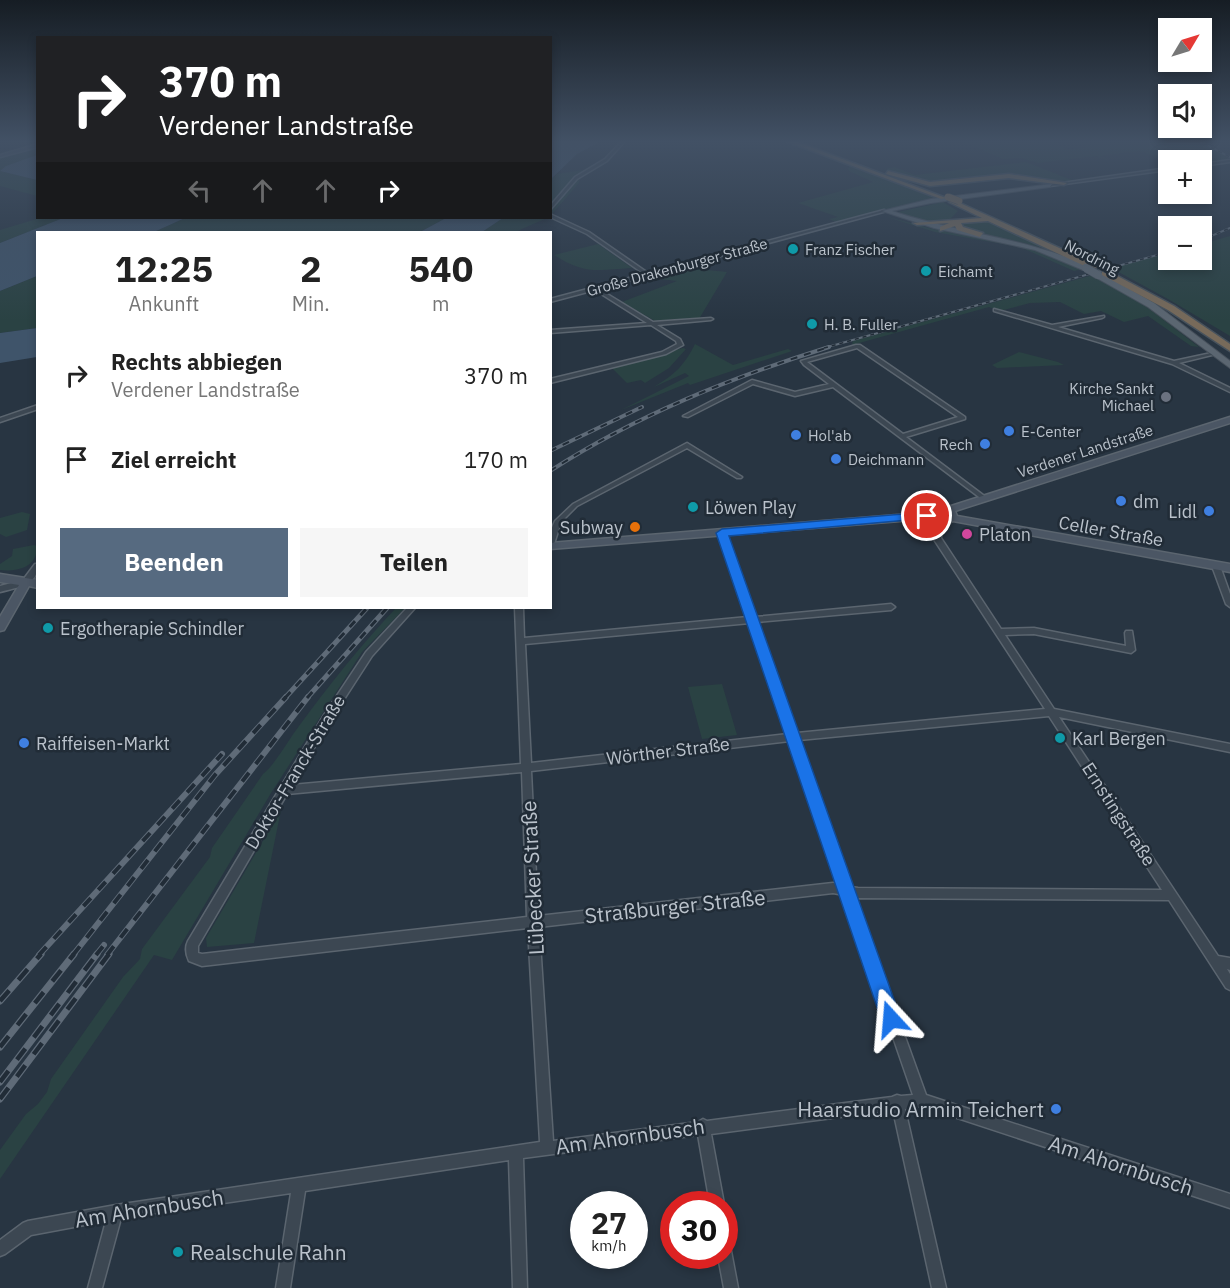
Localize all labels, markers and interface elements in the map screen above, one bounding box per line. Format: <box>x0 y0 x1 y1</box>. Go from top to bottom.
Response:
north arrow <box>1158 18 1212 72</box>
map controls <box>1158 18 1212 270</box>
text: 370 m <box>159 54 282 109</box>
icon: right <box>60 60 138 138</box>
button: sound <box>1158 84 1212 138</box>
text: Verdener Landstraße <box>159 107 414 142</box>
button: + <box>1158 150 1212 204</box>
icon: left <box>183 174 216 207</box>
icon: ahead <box>246 174 279 207</box>
icon: ahead <box>309 174 342 207</box>
icon: right <box>372 174 405 207</box>
button: − <box>1158 216 1212 270</box>
street label: Große Drakenburger Straße <box>585 234 769 300</box>
street label: Nordring <box>1061 235 1123 279</box>
place label: Franz Fischer <box>805 240 895 259</box>
marker: Franz Fischer <box>786 242 800 256</box>
text: 12:25 <box>115 245 213 292</box>
text: 2 <box>300 245 322 292</box>
text: 540 <box>408 245 473 292</box>
place label: Eichamt <box>938 262 993 281</box>
marker: Eichamt <box>919 264 933 278</box>
text: Ankunft <box>128 290 199 317</box>
text: Min. <box>292 290 330 317</box>
text: m <box>432 290 450 317</box>
place label: H. B. Fuller <box>824 315 898 334</box>
marker: H. B. Fuller <box>805 317 819 331</box>
text: Rechts abbiegen <box>111 347 282 376</box>
icon: right <box>60 359 93 392</box>
text: 370 m <box>464 361 528 390</box>
text: Verdener Landstraße <box>111 376 300 403</box>
place label: Kirche Sankt Michael <box>1069 379 1154 415</box>
marker: Kirche Sankt Michael <box>1159 390 1173 404</box>
street label: Verdener Landstraße <box>1015 420 1155 482</box>
place label: E-Center <box>1021 422 1081 441</box>
marker: E-Center <box>1002 424 1016 438</box>
place label: Hol'ab <box>808 426 851 445</box>
marker: Hol'ab <box>789 428 803 442</box>
place label: Rech <box>939 435 973 454</box>
marker: Rech <box>978 437 992 451</box>
icon: arrive <box>60 443 93 476</box>
text: Ziel erreicht <box>111 445 236 474</box>
text: 170 m <box>464 445 528 474</box>
place label: Deichmann <box>848 450 924 469</box>
marker: Deichmann <box>829 452 843 466</box>
pin <box>901 490 952 541</box>
place label: dm <box>1133 490 1159 513</box>
marker: dm <box>1114 494 1128 508</box>
place label: Löwen Play <box>705 496 796 519</box>
icon: arrive <box>910 499 943 532</box>
marker: Löwen Play <box>686 500 700 514</box>
place label: Lidl <box>1168 500 1197 523</box>
marker: Lidl <box>1202 504 1216 518</box>
street label: Celler Straße <box>1057 510 1165 552</box>
place label: Subway <box>560 516 623 539</box>
marker: Subway <box>628 520 642 534</box>
place label: Platon <box>979 523 1031 546</box>
marker: Platon <box>960 527 974 541</box>
button: Beenden <box>60 528 288 597</box>
button: Teilen <box>300 528 528 597</box>
place label: Ergotherapie Schindler <box>60 617 244 640</box>
marker: Ergotherapie Schindler <box>41 621 55 635</box>
street label: Doktor-Franck-Straße <box>240 690 350 853</box>
place label: Karl Bergen <box>1072 727 1166 750</box>
marker: Karl Bergen <box>1053 731 1067 745</box>
place label: Raiffeisen-Markt <box>36 732 170 755</box>
street label: Wörther Straße <box>605 732 731 770</box>
marker: Raiffeisen-Markt <box>17 736 31 750</box>
street label: Ernstingstraße <box>1077 758 1161 870</box>
street label: Lübecker Straße <box>514 800 550 956</box>
street label: Straßburger Straße <box>583 883 767 929</box>
position arrow <box>859 987 923 1051</box>
place label: Haarstudio Armin Teichert <box>797 1095 1044 1123</box>
marker: Haarstudio Armin Teichert <box>1049 1102 1063 1116</box>
street label: Am Ahornbusch <box>554 1112 706 1160</box>
street label: Am Ahornbusch <box>1045 1128 1197 1202</box>
street label: Am Ahornbusch <box>73 1182 225 1234</box>
speed limit sign: 30 <box>660 1191 738 1269</box>
text: 27 <box>591 1203 627 1242</box>
text: km/h <box>591 1236 627 1255</box>
place label: Realschule Rahn <box>190 1238 347 1266</box>
marker: Realschule Rahn <box>171 1245 185 1259</box>

